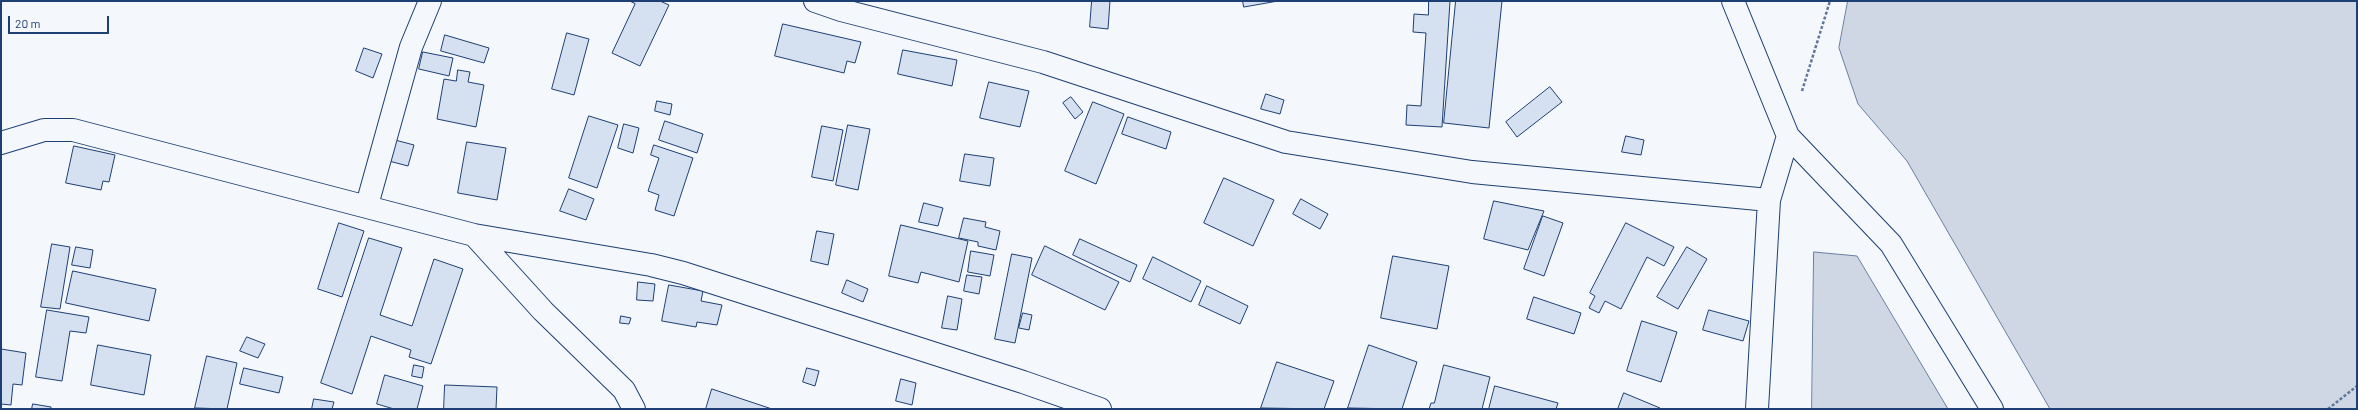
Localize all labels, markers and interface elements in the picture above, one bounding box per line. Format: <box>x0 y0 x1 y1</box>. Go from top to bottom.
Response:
scale bar <box>10 8 111 34</box>
text: 20 m <box>15 16 41 30</box>

